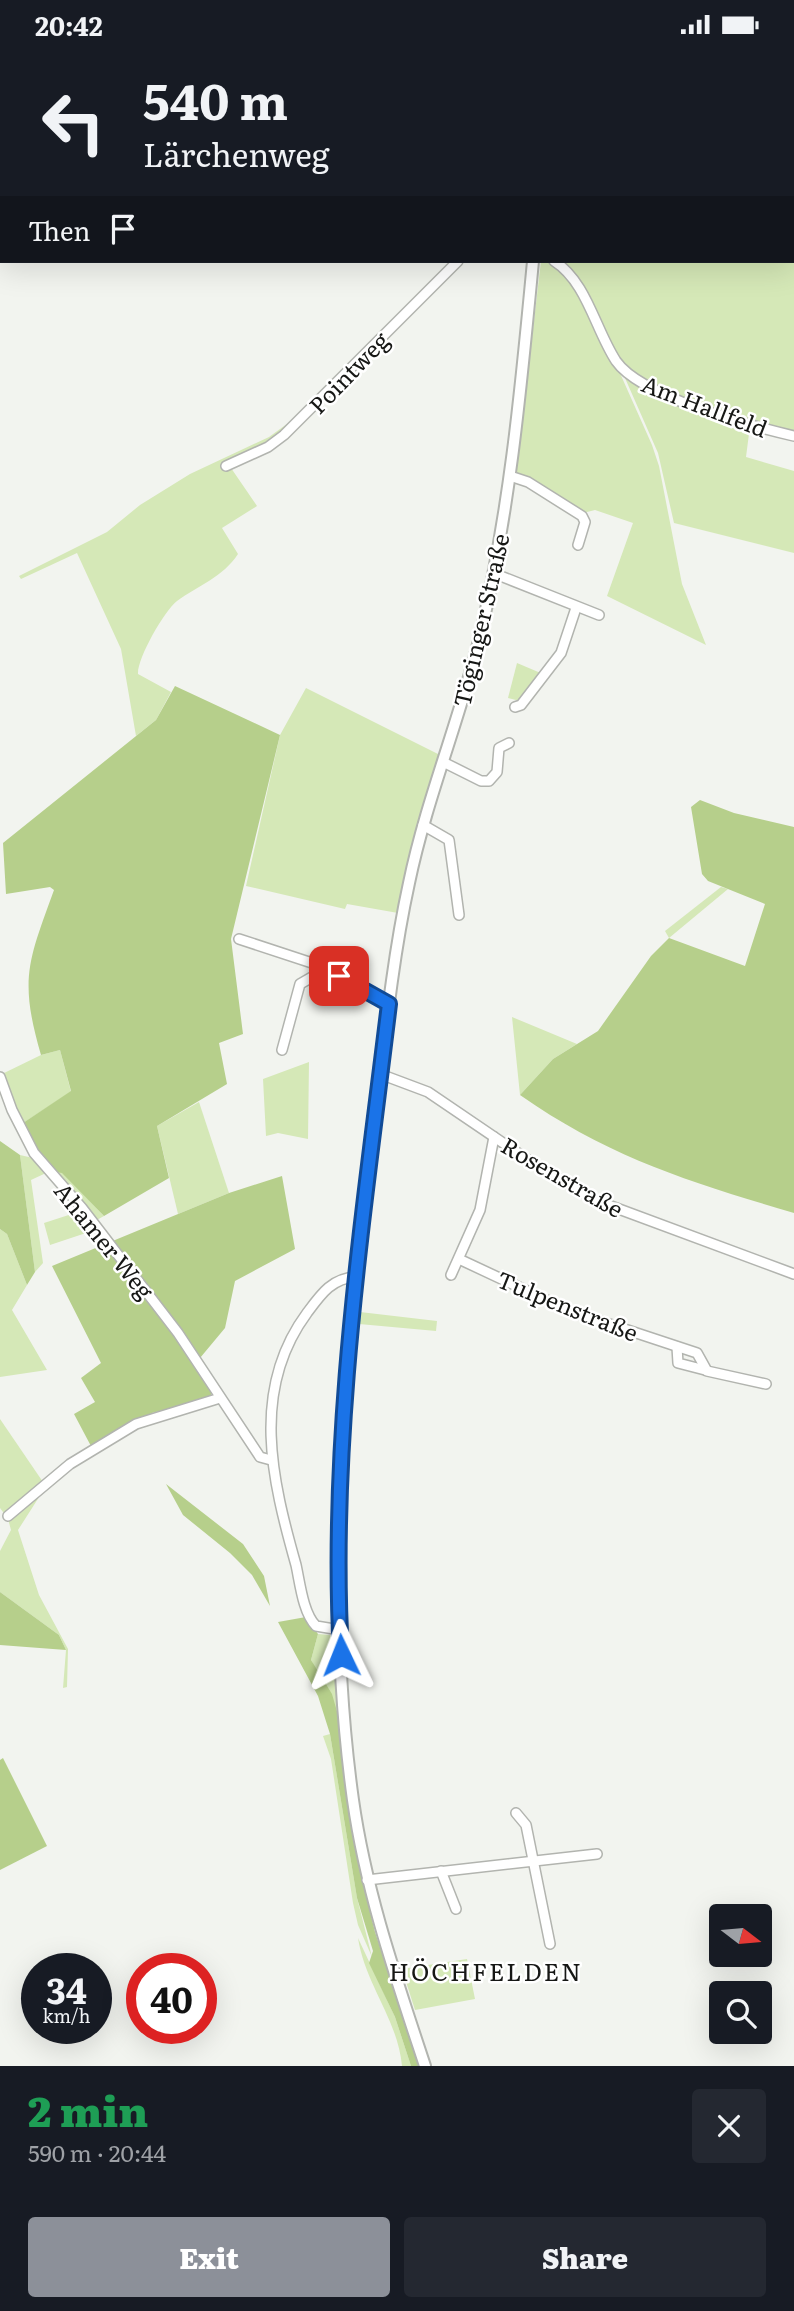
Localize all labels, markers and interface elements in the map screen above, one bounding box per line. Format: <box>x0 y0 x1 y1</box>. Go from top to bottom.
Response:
text: 20:42 <box>35 5 103 44</box>
text: 540 m <box>143 62 288 135</box>
icon: left <box>28 77 119 168</box>
text: Lärchenweg <box>143 129 330 177</box>
text: Then <box>28 210 90 249</box>
icon: arrive <box>104 210 142 248</box>
street label: Pointweg <box>300 323 396 421</box>
street label: Am Hallfeld <box>637 365 773 445</box>
street label: Töginger Straße <box>443 530 517 710</box>
pin <box>309 946 369 1006</box>
icon: arrive <box>320 957 358 995</box>
street label: Rosenstraße <box>496 1127 630 1225</box>
street label: Ahamer Weg <box>47 1174 163 1306</box>
street label: Tulpenstraße <box>492 1261 644 1349</box>
position arrow <box>304 1618 378 1692</box>
north arrow <box>709 1904 772 1967</box>
map controls <box>709 1904 772 2044</box>
speed limit sign: 40 <box>126 1953 217 2044</box>
district label: HÖCHFELDEN <box>389 1953 583 1988</box>
text: 34 <box>46 1963 87 2015</box>
button: search <box>709 1981 772 2044</box>
text: km/h <box>43 2002 90 2029</box>
text: 2 min <box>28 2078 148 2140</box>
button: close <box>692 2089 766 2163</box>
text: 590 m · 20:44 <box>28 2135 166 2169</box>
button: Exit <box>28 2217 390 2297</box>
button: Share <box>404 2217 766 2297</box>

